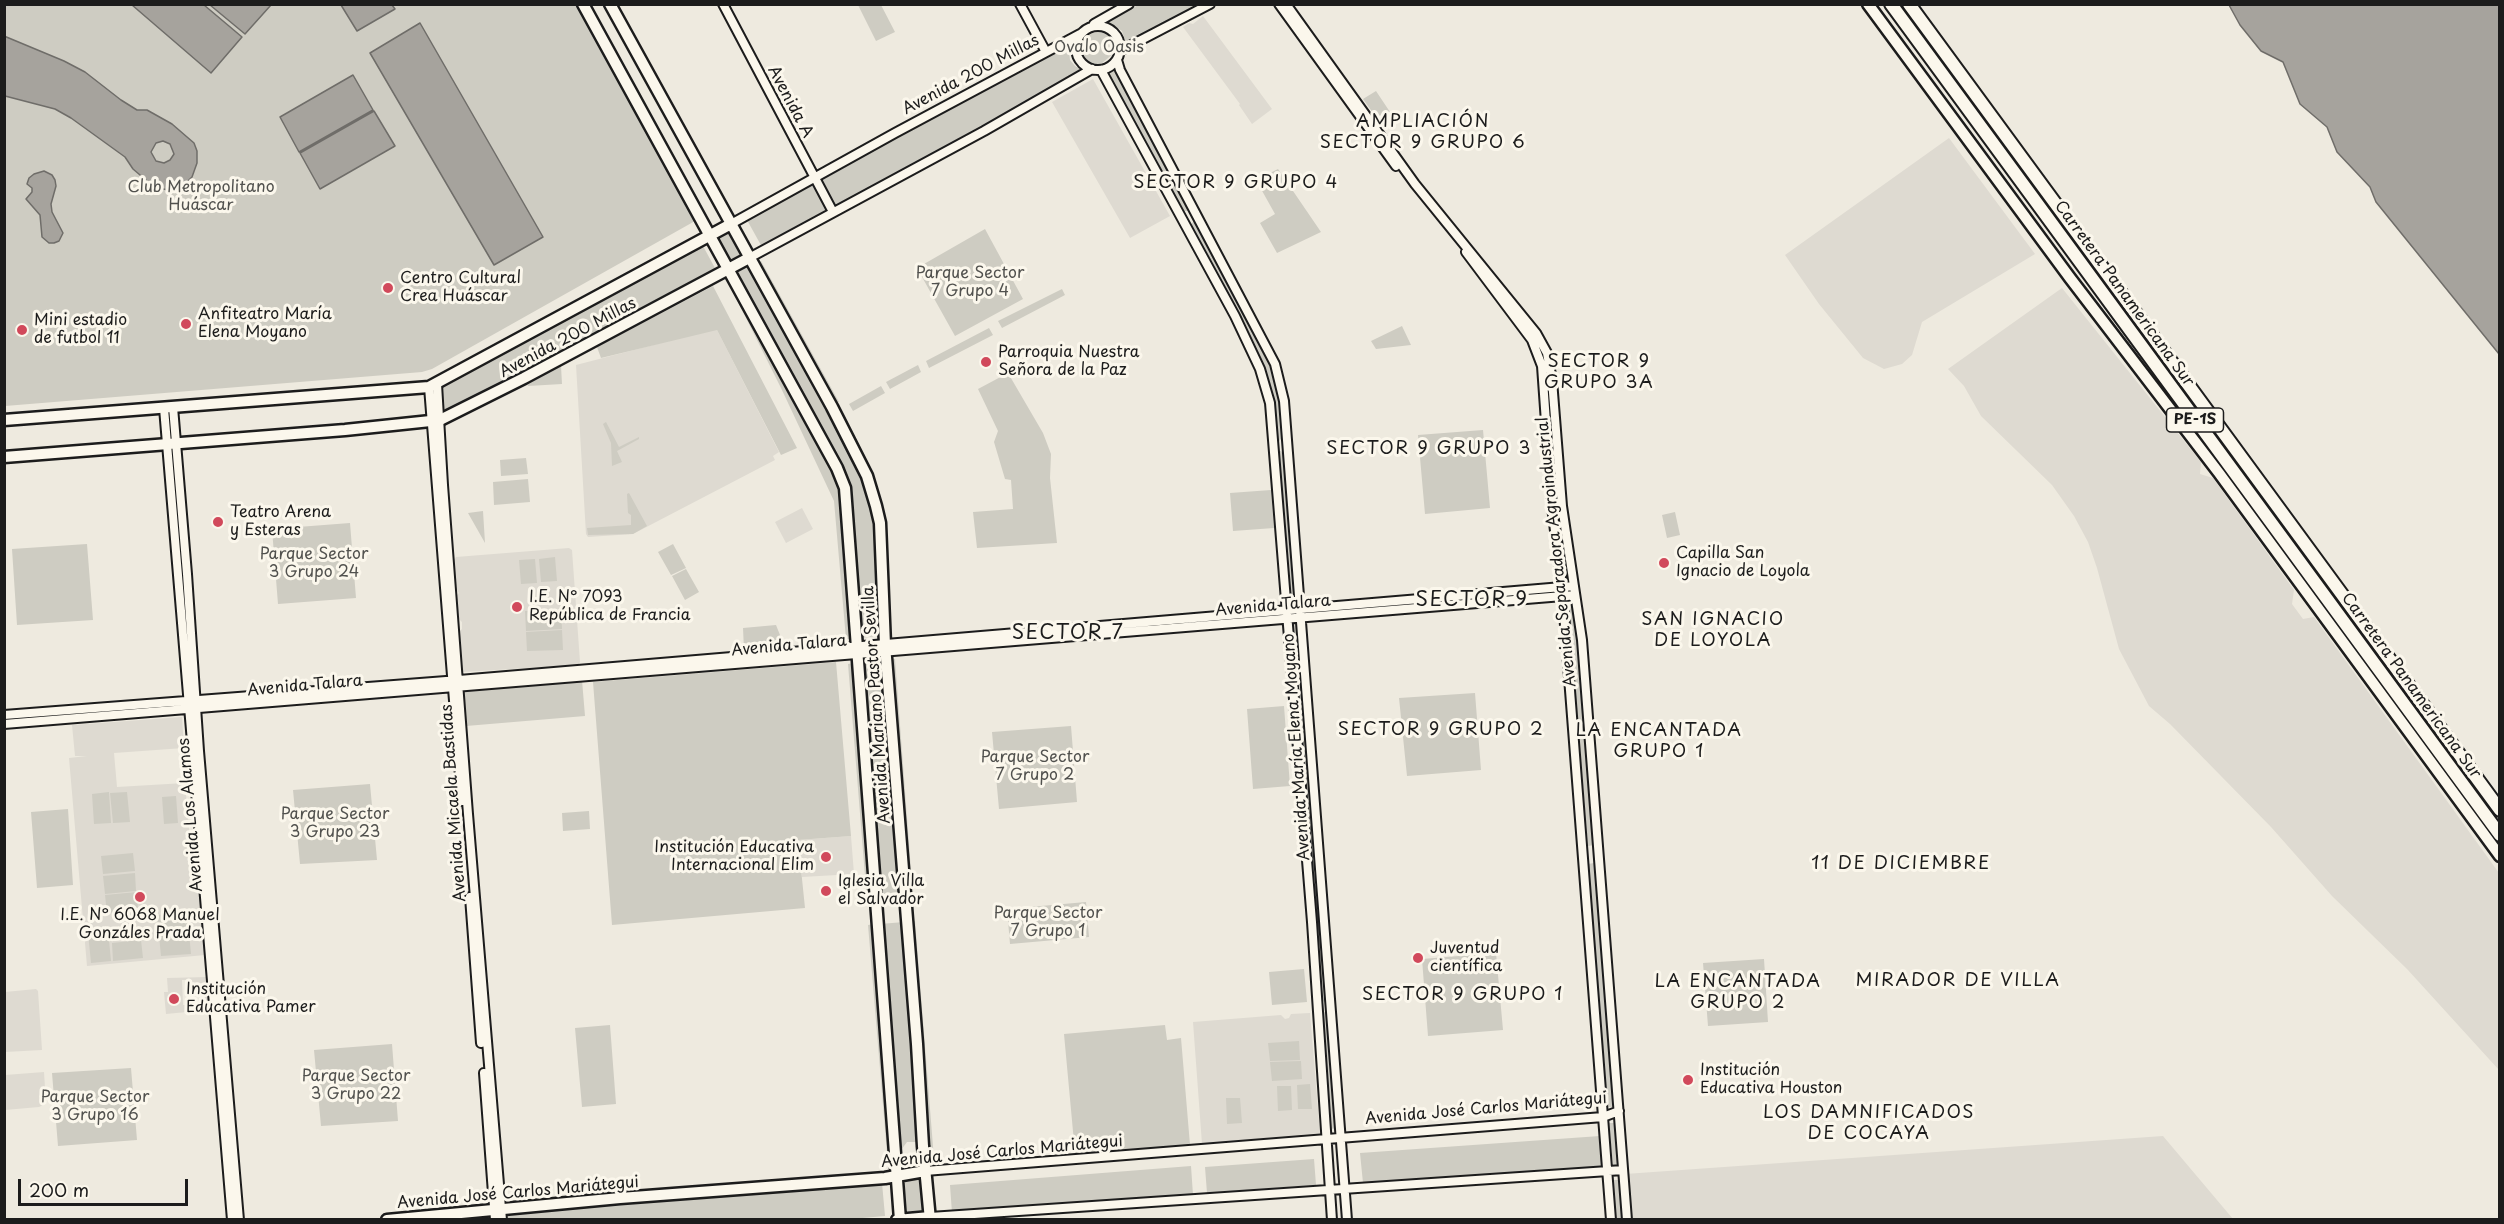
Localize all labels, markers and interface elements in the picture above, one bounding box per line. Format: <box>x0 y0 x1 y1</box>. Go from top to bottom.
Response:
street label: Avenida 200 Millas <box>899 31 1043 119</box>
park label: Ovalo Oasis <box>1054 38 1144 58</box>
street label: Avenida A <box>763 63 817 141</box>
district label: AMPLIACIÓN SECTOR 9 GRUPO 6 <box>1320 111 1526 154</box>
district label: SECTOR 9 GRUPO 4 <box>1133 172 1339 194</box>
park label: Club Metropolitano Huáscar <box>127 178 275 216</box>
street label: Carretera Panamericana Sur <box>2050 197 2198 391</box>
park label: Parque Sector 7 Grupo 4 <box>916 264 1024 302</box>
place label: Centro Cultural Crea Huáscar <box>400 269 521 307</box>
marker: Centro Cultural Crea Huáscar <box>381 281 395 295</box>
street label: Avenida 200 Millas <box>496 294 640 382</box>
place label: Anfiteatro María Elena Moyano <box>198 305 332 343</box>
place label: Mini estadio de futbol 11 <box>34 311 127 349</box>
marker: Anfiteatro María Elena Moyano <box>179 317 193 331</box>
marker: Mini estadio de futbol 11 <box>15 323 29 337</box>
place label: Parroquia Nuestra Señora de la Paz <box>998 343 1140 381</box>
district label: SECTOR 9 GRUPO 3A <box>1544 351 1654 394</box>
marker: Parroquia Nuestra Señora de la Paz <box>979 355 993 369</box>
road number: PE-1S <box>2166 408 2224 432</box>
street label: Avenida Separadora Agroindustrial <box>1533 416 1581 688</box>
district label: SECTOR 9 GRUPO 3 <box>1326 438 1532 460</box>
place label: Teatro Arena y Esteras <box>230 503 331 541</box>
marker: Teatro Arena y Esteras <box>211 515 225 529</box>
place label: Capilla San Ignacio de Loyola <box>1676 544 1810 582</box>
park label: Parque Sector 3 Grupo 24 <box>260 545 368 583</box>
marker: Capilla San Ignacio de Loyola <box>1657 556 1671 570</box>
street label: Avenida Mariano Pastor Sevilla <box>859 586 895 824</box>
place label: I.E. N° 7093 República de Francia <box>529 588 691 626</box>
district label: SECTOR 9 <box>1416 588 1528 612</box>
street label: Carretera Panamericana Sur <box>2337 589 2485 783</box>
street label: Avenida Talara <box>1215 591 1331 621</box>
marker: I.E. N° 7093 República de Francia <box>510 600 524 614</box>
district label: SAN IGNACIO DE LOYOLA <box>1642 609 1784 652</box>
district label: SECTOR 7 <box>1012 621 1124 645</box>
street label: Avenida Talara <box>731 631 847 661</box>
street label: Avenida María Elena Moyano <box>1279 633 1315 861</box>
street label: Avenida Talara <box>247 671 363 701</box>
street label: Avenida Micaela Bastidas <box>438 704 470 902</box>
district label: SECTOR 9 GRUPO 2 <box>1338 719 1544 741</box>
district label: LA ENCANTADA GRUPO 1 <box>1576 720 1742 762</box>
street label: Avenida Los Alamos <box>175 737 207 893</box>
park label: Parque Sector 7 Grupo 2 <box>981 748 1089 786</box>
park label: Parque Sector 3 Grupo 23 <box>281 805 389 843</box>
place label: Institución Educativa Internacional Elim <box>654 838 814 876</box>
marker: Institución Educativa Internacional Elim <box>819 850 833 864</box>
district label: 11 DE DICIEMBRE <box>1812 853 1990 875</box>
place label: Iglesia Villa el Salvador <box>838 872 924 910</box>
marker: Iglesia Villa el Salvador <box>819 884 833 898</box>
marker: I.E. N° 6068 Manuel Gonzáles Prada <box>133 890 147 904</box>
park label: Parque Sector 7 Grupo 1 <box>994 904 1102 942</box>
place label: I.E. N° 6068 Manuel Gonzáles Prada <box>60 906 220 944</box>
place label: Juventud científica <box>1430 939 1502 977</box>
marker: Juventud científica <box>1411 951 1425 965</box>
district label: MIRADOR DE VILLA <box>1857 970 2059 992</box>
district label: LA ENCANTADA GRUPO 2 <box>1655 971 1821 1014</box>
place label: Institución Educativa Pamer <box>186 980 316 1018</box>
district label: SECTOR 9 GRUPO 1 <box>1362 984 1564 1006</box>
marker: Institución Educativa Pamer <box>167 992 181 1006</box>
place label: Institución Educativa Houston <box>1700 1061 1842 1099</box>
park label: Parque Sector 3 Grupo 22 <box>302 1067 410 1105</box>
marker: Institución Educativa Houston <box>1681 1073 1695 1087</box>
park label: Parque Sector 3 Grupo 16 <box>41 1088 149 1126</box>
street label: Avenida José Carlos Mariátegui <box>1364 1089 1608 1129</box>
district label: LOS DAMNIFICADOS DE COCAYA <box>1763 1102 1975 1144</box>
street label: Avenida José Carlos Mariátegui <box>880 1132 1124 1172</box>
scale bar <box>21 1167 190 1205</box>
street label: Avenida José Carlos Mariátegui <box>396 1173 640 1213</box>
text: 200 m <box>29 1176 89 1203</box>

